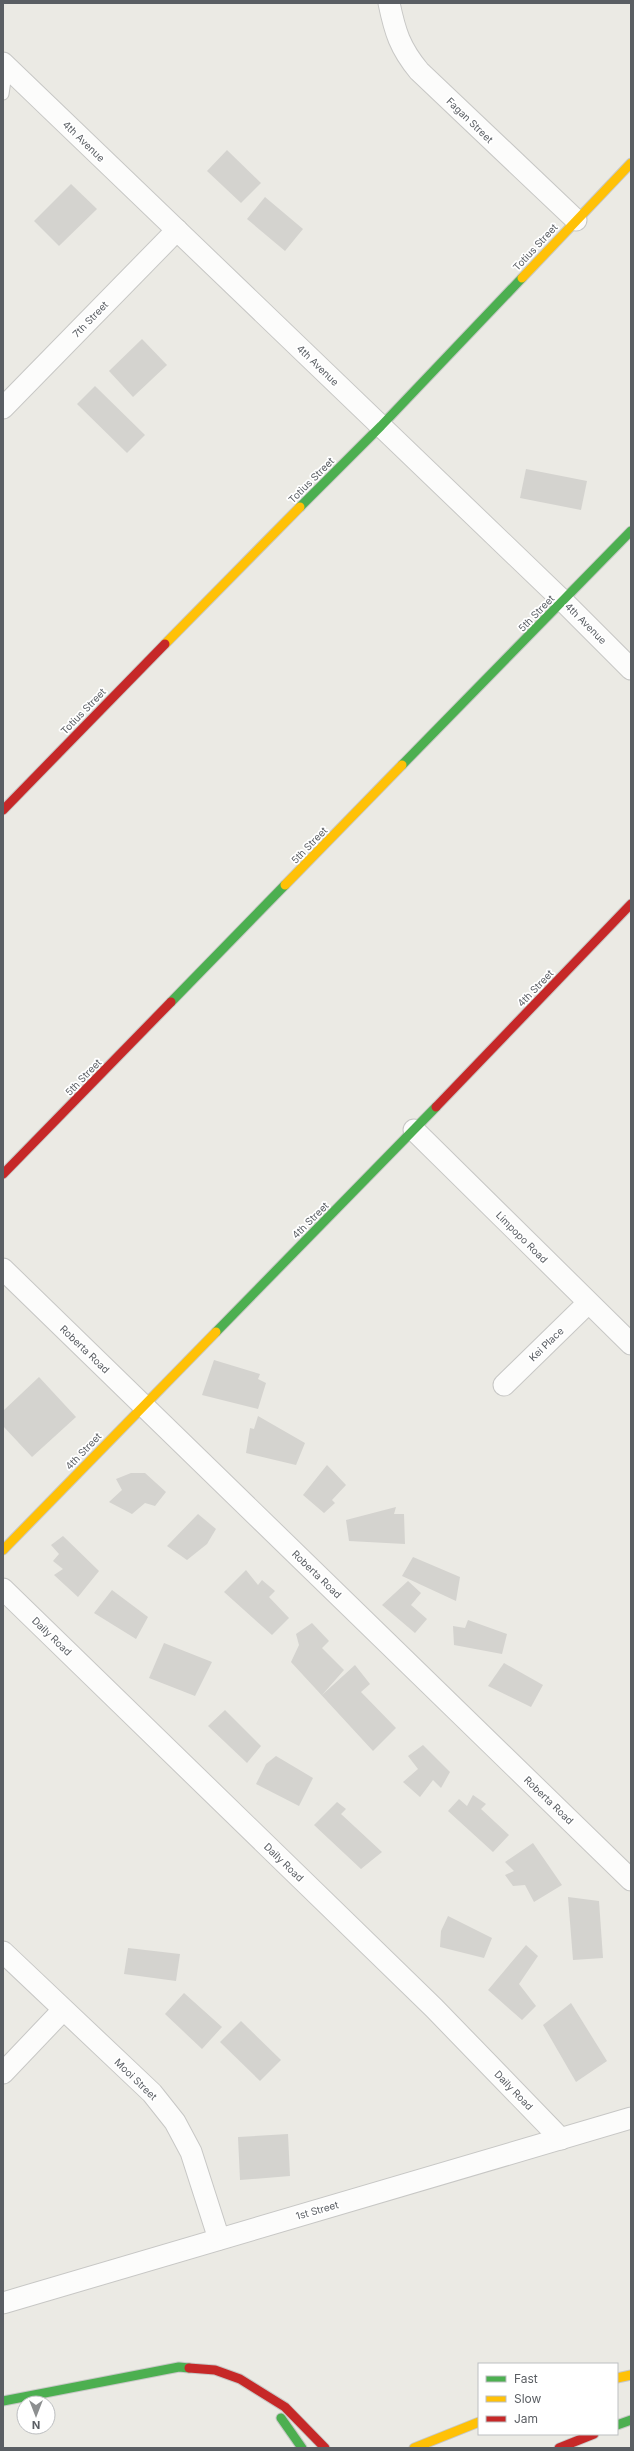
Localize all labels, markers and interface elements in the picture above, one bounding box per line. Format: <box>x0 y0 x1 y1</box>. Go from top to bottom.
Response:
street label: Fagan Street <box>444 95 496 146</box>
street label: 4th Avenue <box>61 118 108 164</box>
street label: Totius Street <box>510 221 560 273</box>
street label: 7th Street <box>70 298 111 340</box>
street label: 4th Avenue <box>295 342 342 388</box>
street label: Totius Street <box>286 454 337 505</box>
street label: 5th Street <box>516 592 557 634</box>
street label: 4th Avenue <box>563 600 609 646</box>
street label: Totius Street <box>58 685 109 737</box>
street label: 5th Street <box>289 824 330 866</box>
street label: 4th Street <box>514 967 556 1009</box>
street label: 5th Street <box>63 1056 104 1098</box>
street label: 4th Street <box>289 1199 331 1241</box>
street label: Limpopo Road <box>494 1209 550 1265</box>
street label: Roberta Road <box>58 1322 112 1376</box>
street label: Kei Place <box>526 1325 566 1363</box>
street label: 4th Street <box>62 1430 104 1472</box>
street label: Roberta Road <box>290 1547 344 1601</box>
street label: Daily Road <box>30 1614 74 1658</box>
street label: Roberta Road <box>522 1773 576 1827</box>
street label: Daily Road <box>262 1840 306 1884</box>
street label: Mooi Street <box>112 2056 160 2103</box>
street label: Daily Road <box>492 2068 536 2112</box>
street label: 1st Street <box>294 2198 340 2222</box>
legend <box>478 2363 618 2435</box>
text: Fast <box>514 2371 538 2386</box>
text: Slow <box>514 2391 542 2406</box>
north arrow <box>16 2395 56 2435</box>
text: Jam <box>514 2411 538 2426</box>
text: N <box>32 2418 40 2432</box>

